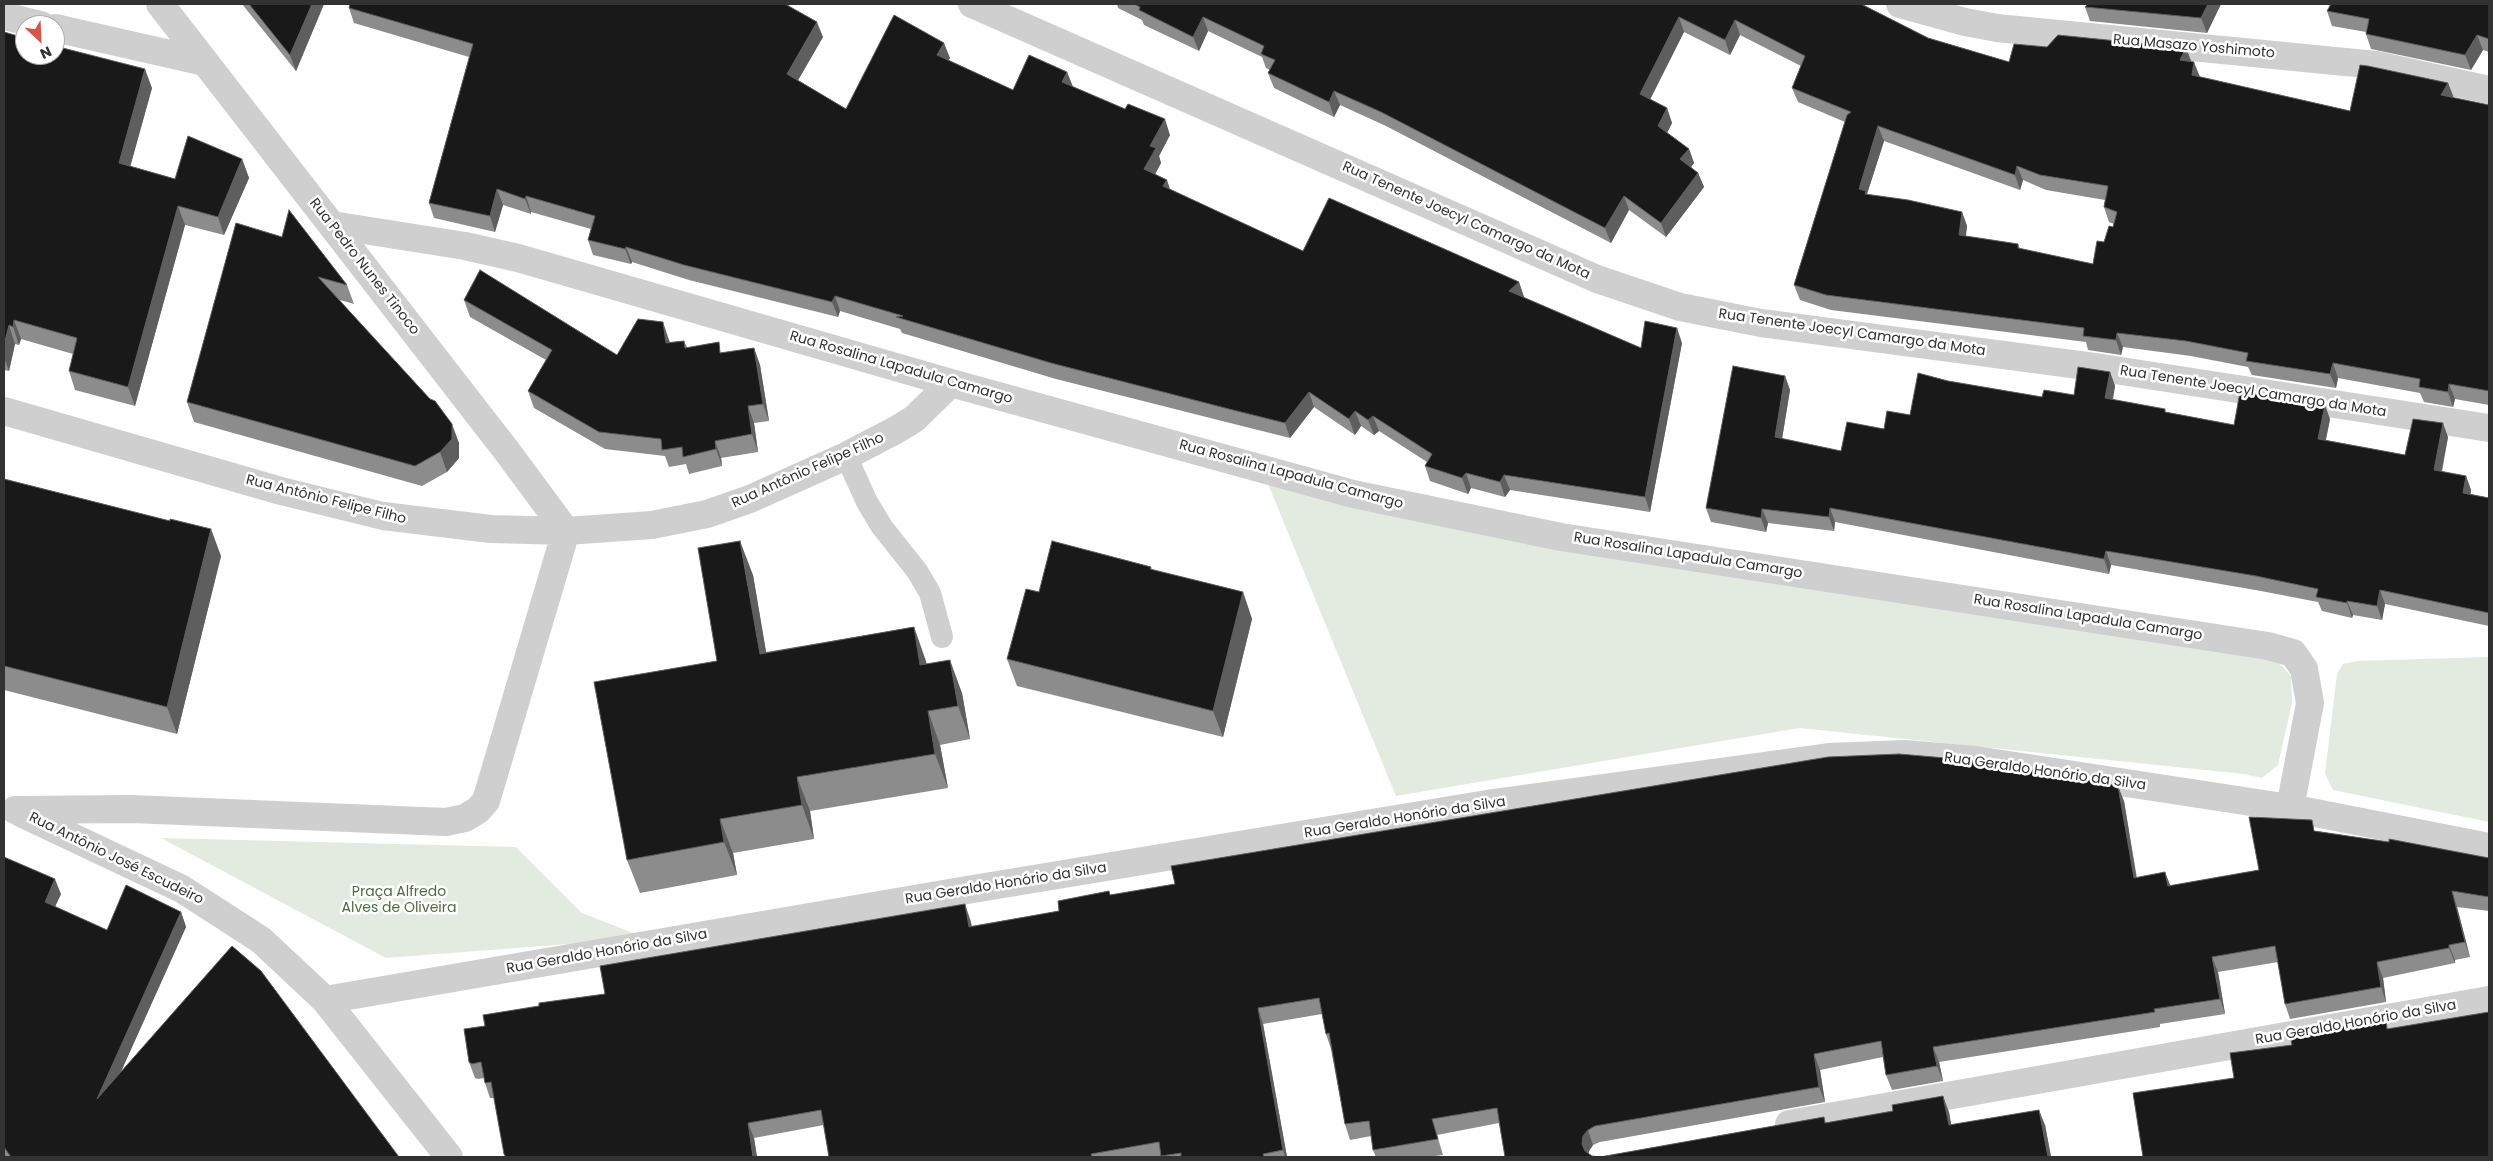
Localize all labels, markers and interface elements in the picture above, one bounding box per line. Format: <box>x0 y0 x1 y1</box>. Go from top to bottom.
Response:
north arrow <box>15 15 65 65</box>
street label: Rua Masazo Yoshimoto <box>2112 32 2276 62</box>
text: N <box>37 41 55 64</box>
street label: Rua Tenente Joecyl Camargo da Mota <box>1340 159 1592 283</box>
street label: Rua Pedro Nunes Tinoco <box>305 195 423 339</box>
street label: Rua Tenente Joecyl Camargo da Mota <box>1717 306 1987 360</box>
street label: Rua Rosalina Lapadula Camargo <box>788 328 1014 408</box>
street label: Rua Tenente Joecyl Camargo da Mota <box>2119 363 2387 421</box>
street label: Rua Antônio Felipe Filho <box>729 430 887 512</box>
street label: Rua Rosalina Lapadula Camargo <box>1177 437 1405 513</box>
street label: Rua Antônio Felipe Filho <box>244 472 408 528</box>
street label: Rua Rosalina Lapadula Camargo <box>1572 530 1804 582</box>
street label: Rua Rosalina Lapadula Camargo <box>1972 592 2204 644</box>
street label: Rua Geraldo Honório da Silva <box>1943 750 2147 794</box>
street label: Rua Geraldo Honório da Silva <box>1303 794 1507 842</box>
street label: Rua Antônio José Escudeiro <box>26 809 206 909</box>
street label: Rua Geraldo Honório da Silva <box>904 860 1108 908</box>
park label: Praça Alfredo Alves de Oliveira <box>342 884 456 916</box>
street label: Rua Geraldo Honório da Silva <box>505 926 709 978</box>
street label: Rua Geraldo Honório da Silva <box>2254 997 2458 1049</box>

